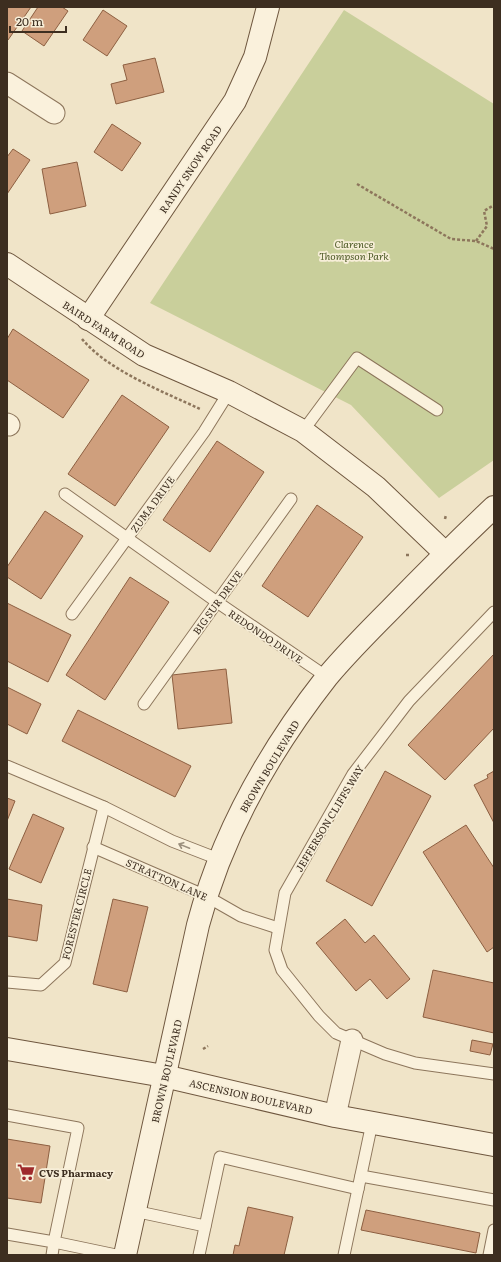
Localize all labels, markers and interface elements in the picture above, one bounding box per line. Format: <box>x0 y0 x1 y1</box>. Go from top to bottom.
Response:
scale bar <box>10 8 66 34</box>
text: 20 m <box>16 12 43 30</box>
street label: RANDY SNOW ROAD <box>155 122 225 216</box>
park label: Clarence Thompson Park <box>319 236 389 263</box>
street label: BAIRD FARM ROAD <box>60 297 148 362</box>
street label: ZUMA DRIVE <box>126 473 178 535</box>
street label: BIG SUR DRIVE <box>189 567 245 637</box>
street label: REDONDO DRIVE <box>226 605 306 667</box>
street label: BROWN BOULEVARD <box>235 717 303 815</box>
street label: JEFFERSON CLIFFS WAY <box>291 762 367 874</box>
one-way arrow <box>179 841 191 849</box>
street label: STRATTON LANE <box>124 854 210 904</box>
street label: FORESTER CIRCLE <box>57 867 95 961</box>
street label: BROWN BOULEVARD <box>147 1018 185 1124</box>
street label: ASCENSION BOULEVARD <box>188 1074 315 1118</box>
supermarket icon: CVS Pharmacy <box>16 1162 36 1182</box>
place label: CVS Pharmacy <box>39 1165 114 1180</box>

